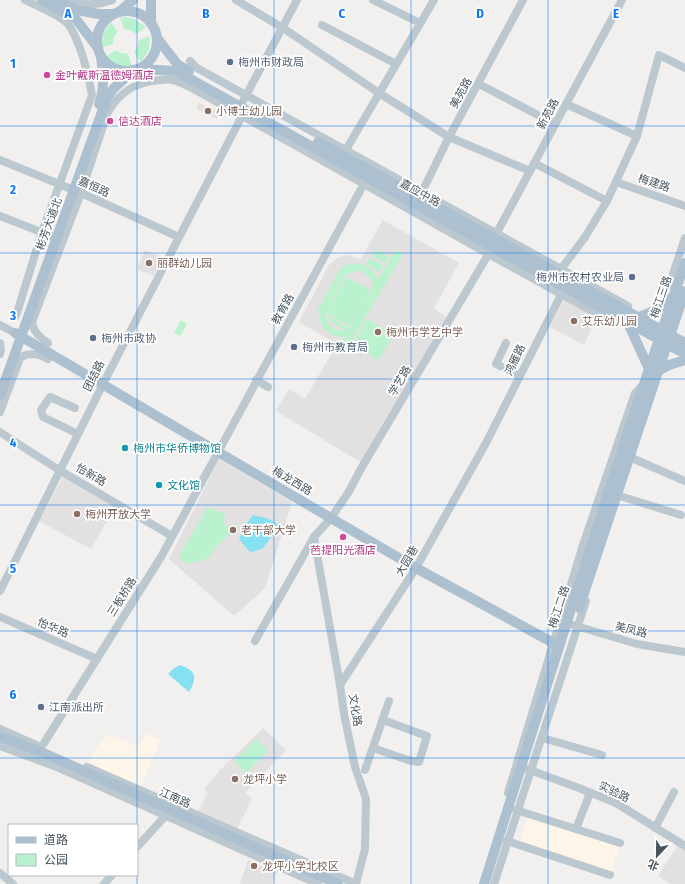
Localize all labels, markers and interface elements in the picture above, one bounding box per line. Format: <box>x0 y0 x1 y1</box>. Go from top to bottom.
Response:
text: A <box>63 6 72 21</box>
text: B <box>202 6 210 21</box>
text: C <box>339 6 346 21</box>
text: D <box>476 6 484 21</box>
text: E <box>613 6 619 21</box>
text: 1 <box>10 56 16 71</box>
place label: 梅州市财政局 <box>238 56 304 69</box>
marker: 梅州市财政局 <box>225 57 235 67</box>
place label: 金叶戴斯温德姆酒店 <box>55 69 154 82</box>
marker: 金叶戴斯温德姆酒店 <box>42 70 52 80</box>
street label: 美苑路 <box>447 75 475 111</box>
street label: 新苑路 <box>535 96 561 132</box>
place label: 小博士幼儿园 <box>216 105 282 118</box>
marker: 小博士幼儿园 <box>203 106 213 116</box>
place label: 信达酒店 <box>118 115 162 128</box>
marker: 信达酒店 <box>105 116 115 126</box>
street label: 梅建路 <box>636 171 672 195</box>
street label: 嘉恒路 <box>76 174 112 200</box>
street label: 嘉应中路 <box>398 177 442 209</box>
text: 2 <box>9 182 16 197</box>
street label: 彬芳大道北 <box>33 196 65 252</box>
place label: 丽群幼儿园 <box>157 257 212 270</box>
marker: 丽群幼儿园 <box>144 258 154 268</box>
place label: 梅州市农村农业局 <box>536 271 624 284</box>
marker: 梅州市农村农业局 <box>627 272 637 282</box>
street label: 梅江三路 <box>648 274 674 320</box>
street label: 教育路 <box>269 291 297 327</box>
text: 3 <box>9 308 16 323</box>
place label: 艾乐幼儿园 <box>582 315 637 328</box>
marker: 艾乐幼儿园 <box>569 316 579 326</box>
place label: 梅州市学艺中学 <box>386 326 463 339</box>
marker: 梅州市学艺中学 <box>373 327 383 337</box>
place label: 梅州市政协 <box>101 332 156 345</box>
marker: 梅州市政协 <box>88 333 98 343</box>
place label: 梅州市教育局 <box>302 341 368 354</box>
marker: 梅州市教育局 <box>289 342 299 352</box>
street label: 鸿雁路 <box>502 342 528 378</box>
street label: 团结路 <box>81 358 107 394</box>
street label: 学艺路 <box>386 364 414 398</box>
text: 4 <box>10 435 17 450</box>
place label: 梅州市华侨博物馆 <box>133 442 221 455</box>
marker: 梅州市华侨博物馆 <box>120 443 130 453</box>
street label: 怡新路 <box>73 461 109 489</box>
street label: 梅龙西路 <box>270 464 314 498</box>
place label: 文化馆 <box>167 479 200 492</box>
marker: 文化馆 <box>154 480 164 490</box>
place label: 梅州开放大学 <box>85 508 151 521</box>
marker: 梅州开放大学 <box>72 509 82 519</box>
place label: 老干部大学 <box>241 524 296 537</box>
marker: 老干部大学 <box>228 525 238 535</box>
marker: 芭提阳光酒店 <box>338 532 348 542</box>
place label: 芭提阳光酒店 <box>310 544 376 557</box>
street label: 大园巷 <box>393 544 421 578</box>
text: 5 <box>10 561 16 576</box>
street label: 三板桥路 <box>105 575 139 619</box>
street label: 梅江二路 <box>546 584 572 630</box>
street label: 怡华路 <box>35 616 71 640</box>
street label: 美凤路 <box>613 620 649 640</box>
text: 6 <box>10 687 17 702</box>
street label: 文化路 <box>346 693 364 727</box>
place label: 江南派出所 <box>49 701 104 714</box>
marker: 江南派出所 <box>36 702 46 712</box>
place label: 龙坪小学 <box>243 773 287 786</box>
marker: 龙坪小学 <box>230 774 240 784</box>
street label: 实验路 <box>596 779 632 805</box>
street label: 江南路 <box>157 785 193 811</box>
legend <box>8 824 138 876</box>
text: 道路 <box>44 833 68 847</box>
north arrow <box>637 836 677 876</box>
text: 公园 <box>44 853 68 867</box>
text: 北 <box>646 857 661 873</box>
place label: 龙坪小学北校区 <box>262 860 339 873</box>
marker: 龙坪小学北校区 <box>249 861 259 871</box>

